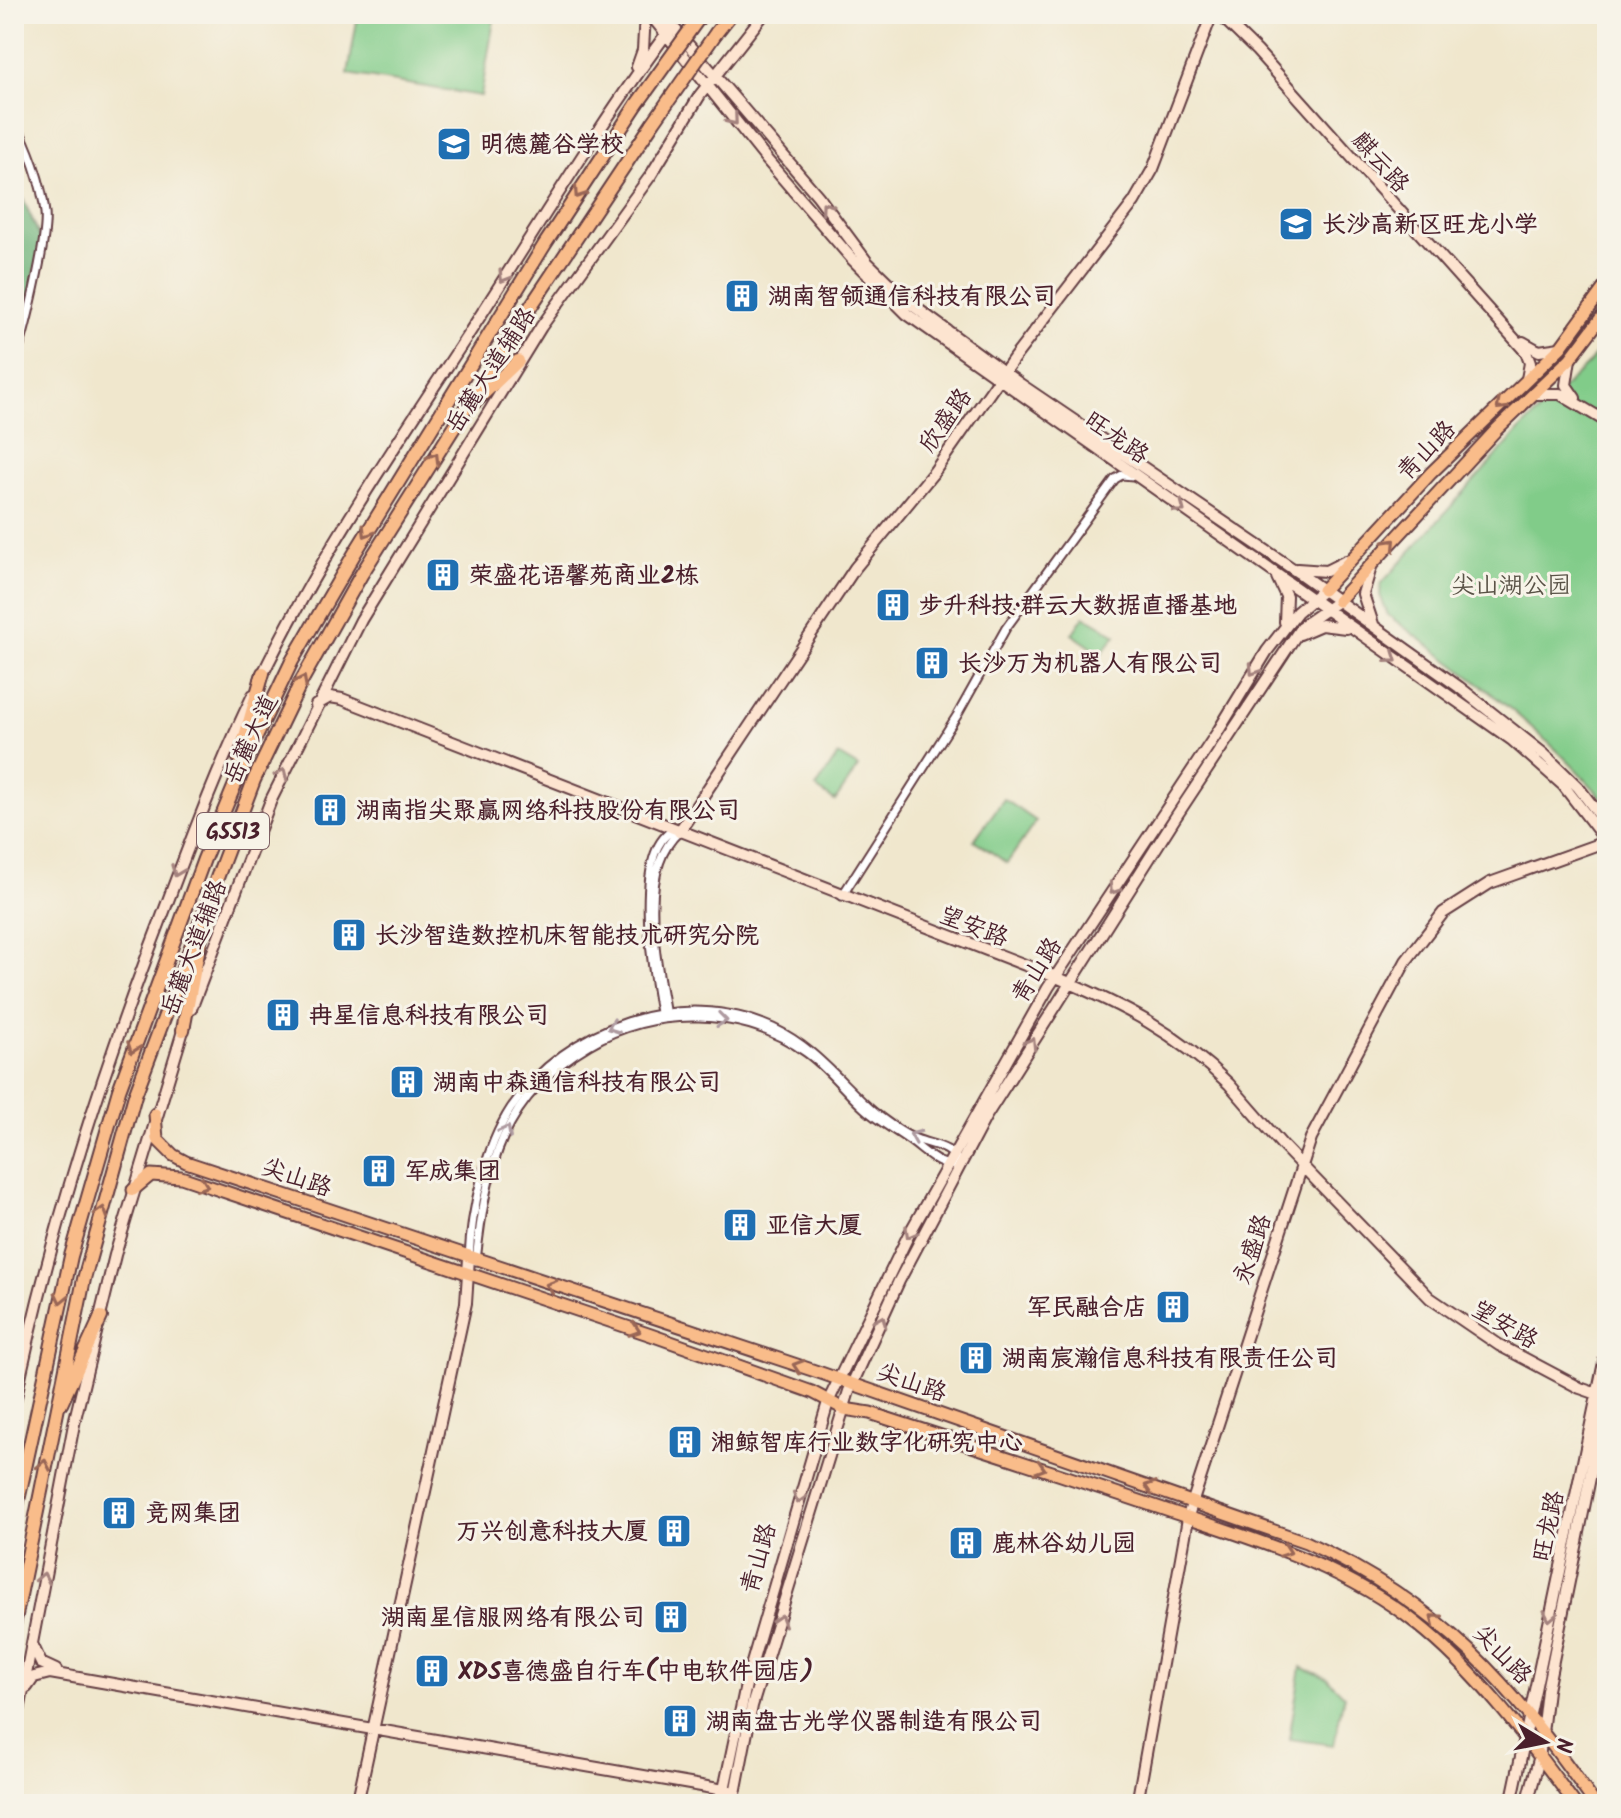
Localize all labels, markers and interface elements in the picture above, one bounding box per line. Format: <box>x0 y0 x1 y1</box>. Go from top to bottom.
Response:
one-way arrow <box>723 110 738 125</box>
street label: 麒云路 <box>1341 123 1418 203</box>
school or university icon: 明德麓谷学校 <box>435 125 473 163</box>
place label: 明德麓谷学校 <box>480 126 624 165</box>
one-way arrow <box>574 184 589 199</box>
one-way arrow <box>821 201 836 216</box>
school or university icon: 长沙高新区旺龙小学 <box>1277 205 1315 243</box>
place label: 长沙高新区旺龙小学 <box>1322 206 1538 245</box>
one-way arrow <box>499 268 514 283</box>
building icon: 湖南智领通信科技有限公司 <box>723 277 761 315</box>
place label: 湖南智领通信科技有限公司 <box>768 278 1056 317</box>
street label: 岳麓大道辅路 <box>436 300 547 442</box>
street label: 欣盛路 <box>910 380 983 462</box>
one-way arrow <box>1496 396 1510 410</box>
street label: 旺龙路 <box>1075 402 1157 475</box>
street label: 青山路 <box>1388 412 1466 490</box>
one-way arrow <box>424 452 440 467</box>
one-way arrow <box>1171 498 1186 512</box>
one-way arrow <box>362 523 377 538</box>
one-way arrow <box>1381 539 1396 553</box>
building icon: 荣盛花语馨苑商业2栋 <box>424 556 462 594</box>
place label: 荣盛花语馨苑商业2栋 <box>469 557 699 596</box>
park label: 尖山湖公园 <box>1451 567 1571 606</box>
building icon: 步升科技·群云大数据直播基地 <box>874 586 912 624</box>
place label: 步升科技·群云大数据直播基地 <box>919 587 1237 626</box>
building icon: 长沙万为机器人有限公司 <box>913 644 951 682</box>
place label: 长沙万为机器人有限公司 <box>958 645 1222 684</box>
one-way arrow <box>1383 648 1397 663</box>
one-way arrow <box>1249 662 1264 676</box>
one-way arrow <box>292 675 307 690</box>
street label: 岳麓大道 <box>213 688 289 791</box>
one-way arrow <box>272 768 288 783</box>
building icon: 湖南指尖聚赢网络科技股份有限公司 <box>311 791 349 829</box>
place label: 湖南指尖聚赢网络科技股份有限公司 <box>356 792 740 831</box>
road number: G5513 <box>197 813 269 849</box>
one-way arrow <box>170 863 187 877</box>
street label: 岳麓大道辅路 <box>150 874 238 1023</box>
one-way arrow <box>1109 881 1124 895</box>
street label: 望安路 <box>933 896 1014 959</box>
building icon: 长沙智造数控机床智能技术研究分院 <box>330 916 368 954</box>
place label: 长沙智造数控机床智能技术研究分院 <box>375 917 759 956</box>
street label: 青山路 <box>1002 930 1073 1012</box>
building icon: 冉星信息科技有限公司 <box>264 996 302 1034</box>
place label: 冉星信息科技有限公司 <box>309 997 549 1036</box>
one-way arrow <box>715 1011 728 1028</box>
one-way arrow <box>607 1017 621 1034</box>
one-way arrow <box>1021 1038 1036 1052</box>
one-way arrow <box>126 1040 143 1054</box>
building icon: 湖南中森通信科技有限公司 <box>388 1063 426 1101</box>
place label: 湖南中森通信科技有限公司 <box>433 1064 721 1103</box>
one-way arrow <box>496 1125 511 1140</box>
one-way arrow <box>909 1130 923 1146</box>
street label: 尖山路 <box>256 1148 337 1209</box>
building icon: 军成集团 <box>360 1152 398 1190</box>
place label: 军成集团 <box>405 1153 501 1192</box>
one-way arrow <box>195 1175 209 1191</box>
one-way arrow <box>93 1206 109 1219</box>
building icon: 亚信大厦 <box>721 1206 759 1244</box>
place label: 亚信大厦 <box>766 1207 862 1246</box>
street label: 永盛路 <box>1224 1209 1283 1290</box>
one-way arrow <box>904 1224 920 1239</box>
one-way arrow <box>545 1279 558 1295</box>
building icon: 军民融合店 <box>1154 1288 1192 1326</box>
place label: 军民融合店 <box>1027 1289 1147 1328</box>
street label: 望安路 <box>1463 1290 1545 1360</box>
one-way arrow <box>53 1291 70 1304</box>
one-way arrow <box>871 1315 887 1330</box>
one-way arrow <box>628 1320 642 1336</box>
building icon: 湖南宸瀚信息科技有限责任公司 <box>957 1339 995 1377</box>
place label: 湖南宸瀚信息科技有限责任公司 <box>1002 1340 1338 1379</box>
street label: 尖山路 <box>871 1353 952 1414</box>
one-way arrow <box>792 1359 806 1375</box>
building icon: 湘鲸智库行业数字化研究中心 <box>666 1423 704 1461</box>
place label: 湘鲸智库行业数字化研究中心 <box>711 1424 1023 1463</box>
one-way arrow <box>35 1459 52 1473</box>
one-way arrow <box>1032 1459 1046 1475</box>
one-way arrow <box>1144 1481 1158 1497</box>
street label: 旺龙路 <box>1523 1487 1576 1566</box>
one-way arrow <box>792 1490 808 1504</box>
building icon: 竞网集团 <box>100 1494 138 1532</box>
place label: 竞网集团 <box>145 1495 241 1534</box>
building icon: 万兴创意科技大厦 <box>655 1512 693 1550</box>
place label: 万兴创意科技大厦 <box>456 1513 648 1552</box>
street label: 青山路 <box>731 1518 788 1598</box>
building icon: 鹿林谷幼儿园 <box>947 1524 985 1562</box>
place label: 鹿林谷幼儿园 <box>992 1525 1136 1564</box>
one-way arrow <box>1278 1541 1292 1558</box>
one-way arrow <box>34 1572 51 1585</box>
building icon: 湖南星信服网络有限公司 <box>652 1598 690 1636</box>
place label: 湖南星信服网络有限公司 <box>381 1599 645 1638</box>
one-way arrow <box>1542 1608 1559 1622</box>
one-way arrow <box>770 1614 786 1628</box>
one-way arrow <box>1429 1614 1444 1629</box>
street label: 尖山路 <box>1463 1616 1541 1694</box>
building icon: XDS喜德盛自行车(中电软件园店) <box>413 1652 451 1690</box>
place label: XDS喜德盛自行车(中电软件园店) <box>457 1653 813 1692</box>
building icon: 湖南盘古光学仪器制造有限公司 <box>661 1702 699 1740</box>
north arrow <box>1505 1702 1585 1782</box>
place label: 湖南盘古光学仪器制造有限公司 <box>706 1703 1042 1742</box>
text: N <box>1544 1735 1581 1755</box>

